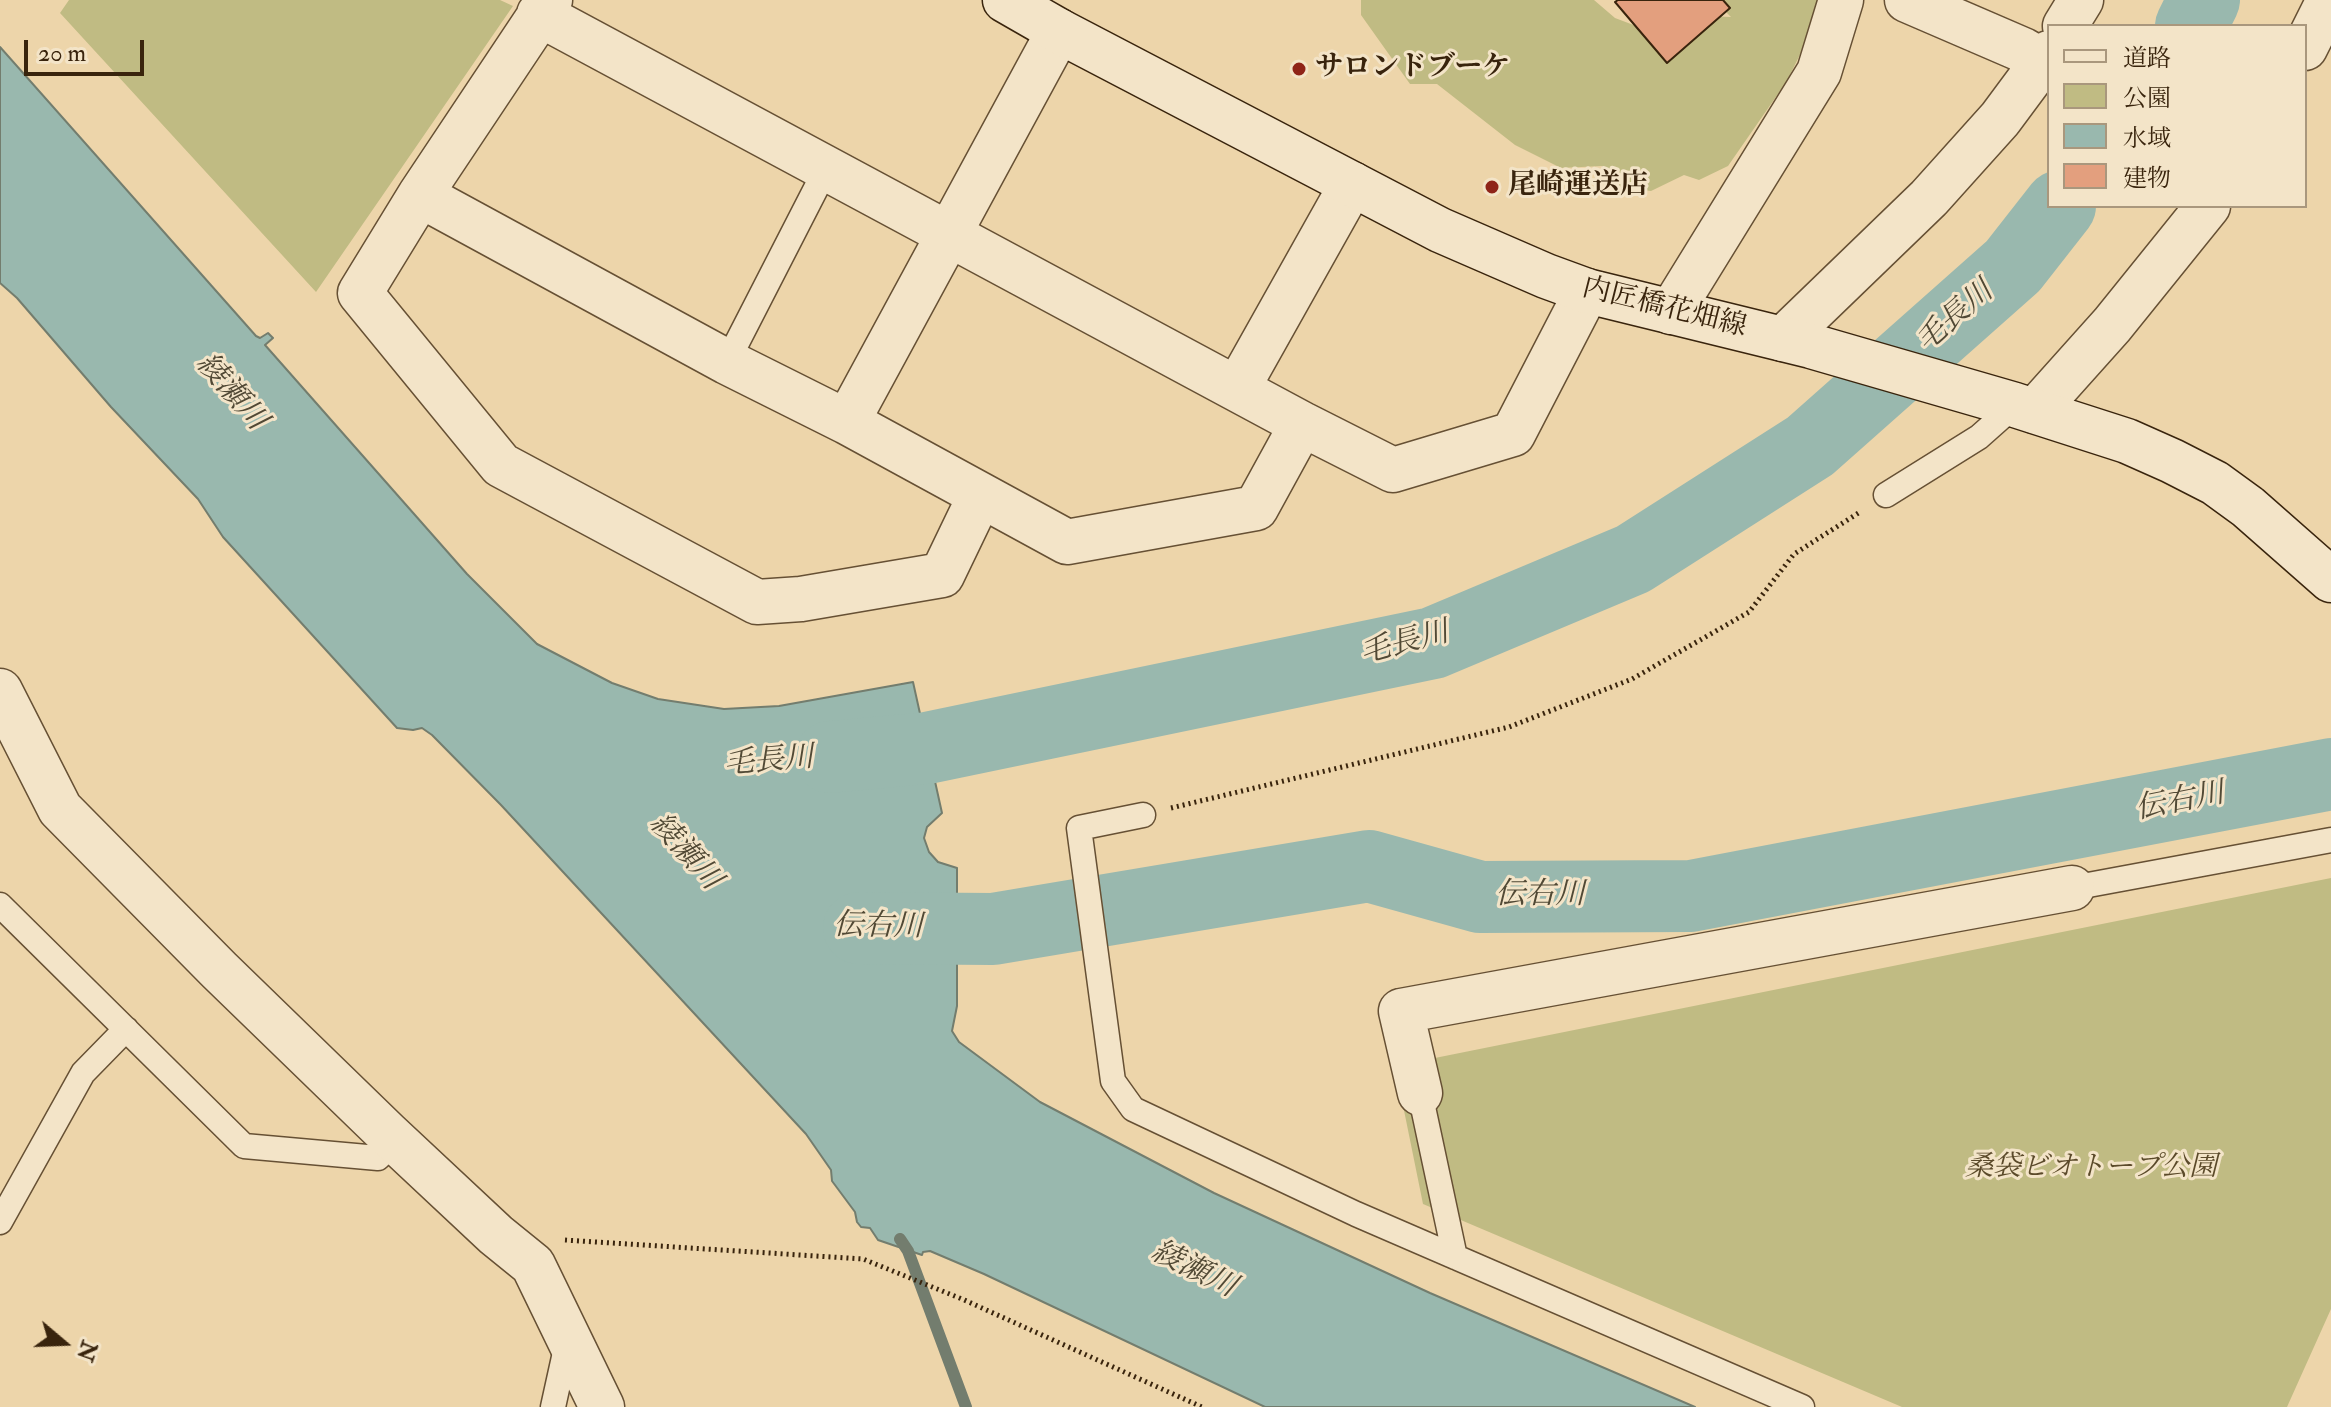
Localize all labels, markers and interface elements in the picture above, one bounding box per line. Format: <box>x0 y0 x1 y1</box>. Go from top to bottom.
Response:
scale bar <box>28 24 148 74</box>
legend <box>2047 24 2307 208</box>
text: 20 m <box>38 38 86 69</box>
text: 道路 <box>2123 43 2171 74</box>
place label: サロンドブーケ <box>1315 52 1510 86</box>
marker: サロンドブーケ <box>1290 60 1308 78</box>
text: 公園 <box>2123 83 2171 114</box>
text: 水域 <box>2123 123 2171 154</box>
text: 建物 <box>2123 163 2171 194</box>
place label: 尾崎運送店 <box>1508 170 1648 204</box>
marker: 尾崎運送店 <box>1483 178 1501 196</box>
street label: 内匠橋花畑線 <box>1578 272 1750 346</box>
water label: 毛長川 <box>1910 275 2002 361</box>
water label: 綾瀬川 <box>187 347 273 439</box>
water label: 毛長川 <box>1357 616 1453 674</box>
water label: 毛長川 <box>723 741 815 785</box>
water label: 伝右川 <box>2132 777 2228 829</box>
water label: 綾瀬川 <box>641 808 727 898</box>
water label: 伝右川 <box>1495 879 1585 915</box>
water label: 伝右川 <box>833 909 923 947</box>
park label: 桑袋ビオトープ公園 <box>1965 1152 2217 1186</box>
water label: 綾瀬川 <box>1145 1235 1241 1307</box>
north arrow <box>24 1303 104 1383</box>
text: N <box>70 1337 103 1365</box>

